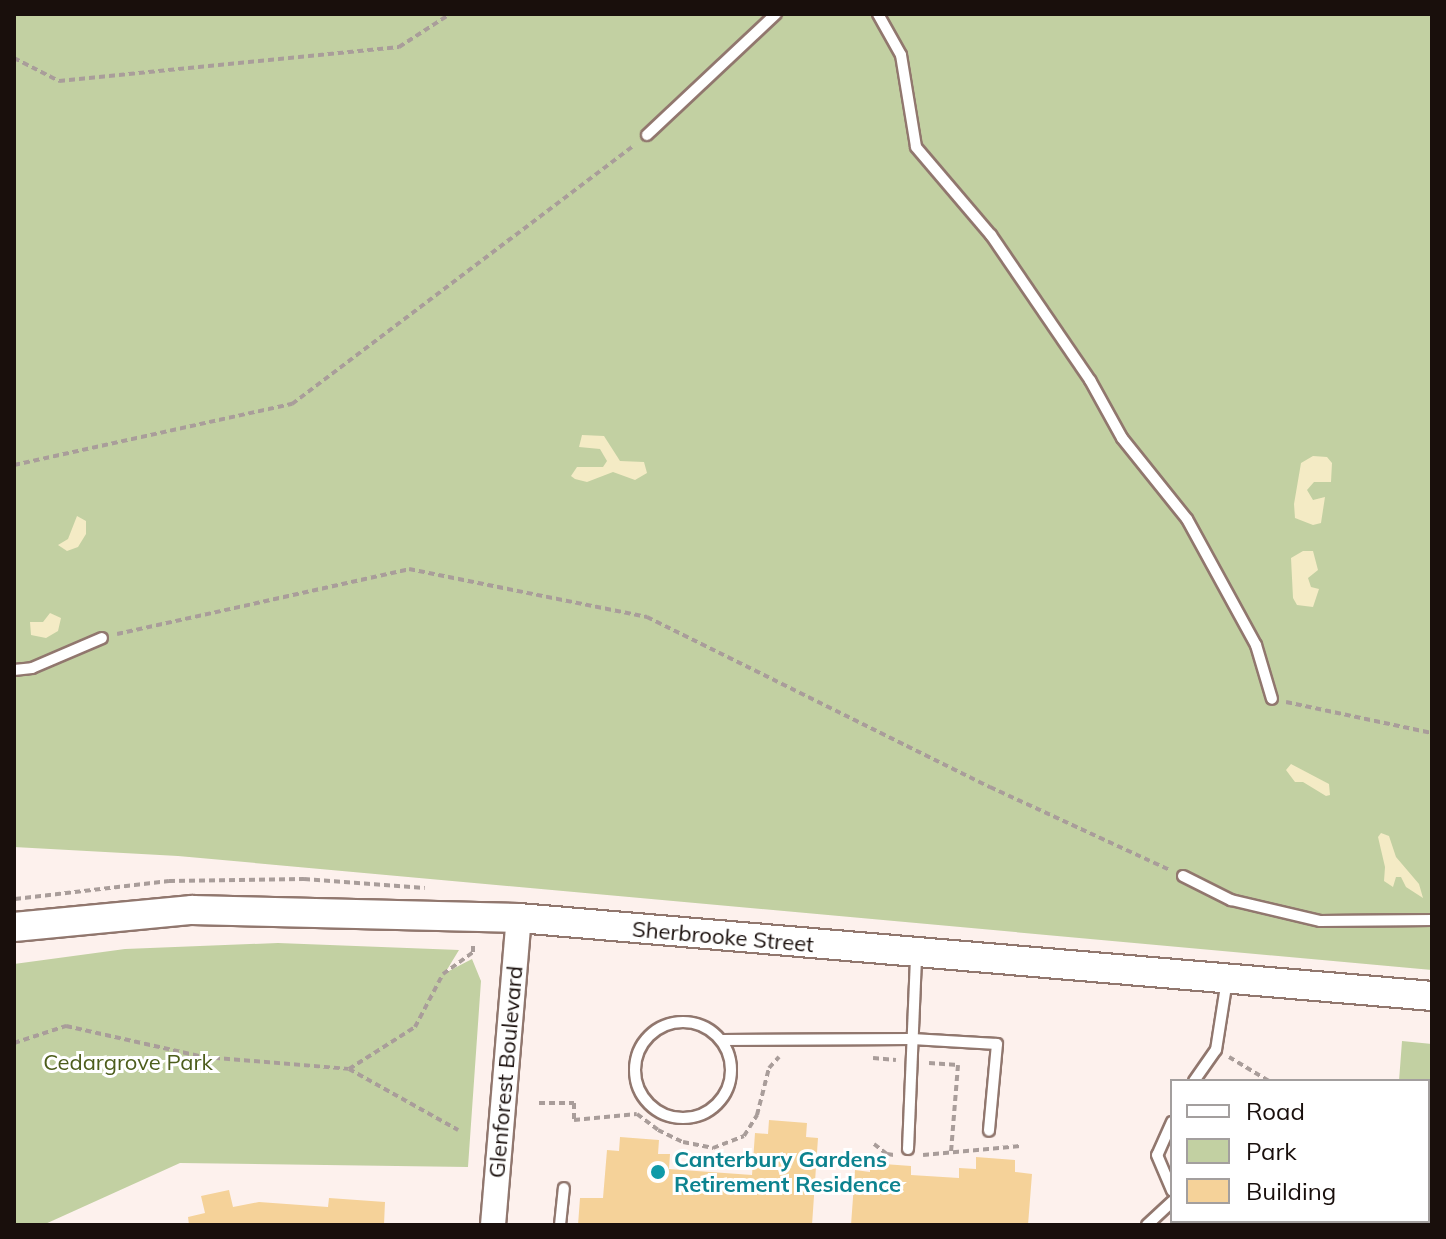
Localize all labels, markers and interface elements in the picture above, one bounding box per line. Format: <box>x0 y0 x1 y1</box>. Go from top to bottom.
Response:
street label: Sherbrooke Street <box>631 916 815 958</box>
street label: Glenforest Boulevard <box>484 965 528 1179</box>
park label: Cedargrove Park <box>43 1050 213 1076</box>
legend <box>1170 1079 1430 1223</box>
text: Road <box>1246 1096 1305 1126</box>
text: Park <box>1246 1136 1297 1166</box>
place label: Canterbury Gardens Retirement Residence <box>674 1146 901 1198</box>
marker: Canterbury Gardens Retirement Residence <box>649 1163 667 1181</box>
text: Building <box>1246 1176 1336 1206</box>

